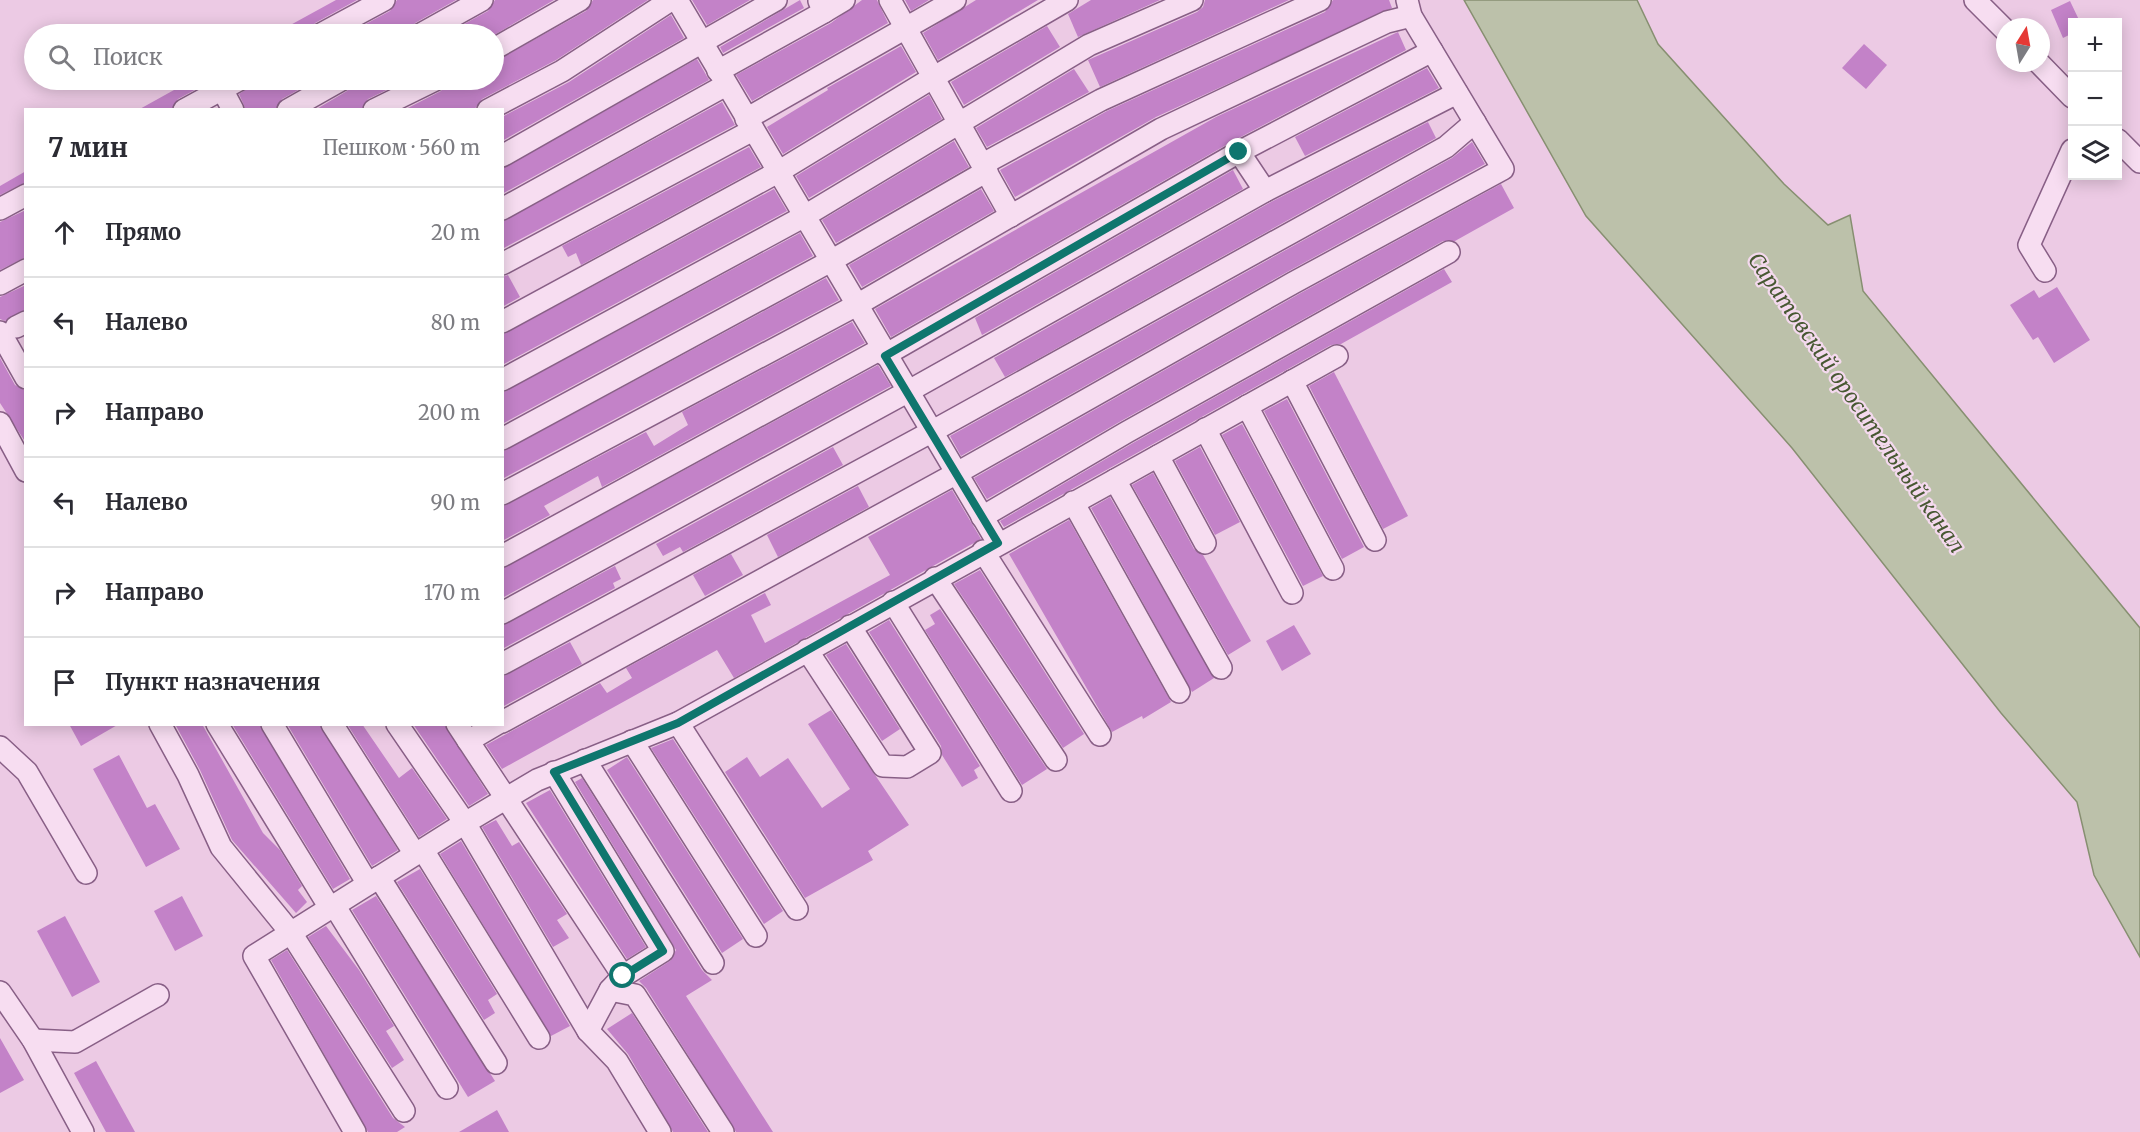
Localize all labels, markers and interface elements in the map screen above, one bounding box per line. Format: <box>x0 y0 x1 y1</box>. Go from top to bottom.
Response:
north arrow <box>1996 18 2050 72</box>
map controls <box>2068 18 2122 180</box>
button: + <box>2068 18 2122 72</box>
search box <box>24 24 504 90</box>
icon: search <box>45 41 78 74</box>
text: Поиск <box>93 43 163 71</box>
button: − <box>2068 72 2122 126</box>
button: layers <box>2068 126 2122 180</box>
text: 7 мин <box>48 131 128 164</box>
text: Пешком · 560 m <box>323 135 480 160</box>
route end <box>1225 138 1251 164</box>
icon: ahead <box>48 216 81 249</box>
text: Прямо <box>105 218 181 246</box>
text: 20 m <box>431 220 480 245</box>
water label: Саратовский оросительный канал <box>1742 247 1971 558</box>
icon: left <box>48 306 81 339</box>
text: Налево <box>105 308 188 336</box>
text: 80 m <box>431 310 480 335</box>
icon: right <box>48 396 81 429</box>
text: Направо <box>105 398 204 426</box>
text: 200 m <box>418 400 480 425</box>
icon: left <box>48 486 81 519</box>
text: Налево <box>105 488 188 516</box>
text: 90 m <box>430 490 480 515</box>
icon: right <box>48 576 81 609</box>
text: Направо <box>105 578 204 606</box>
text: 170 m <box>424 580 480 605</box>
icon: arrive <box>48 666 81 699</box>
text: Пункт назначения <box>105 668 320 696</box>
route start <box>609 962 635 988</box>

